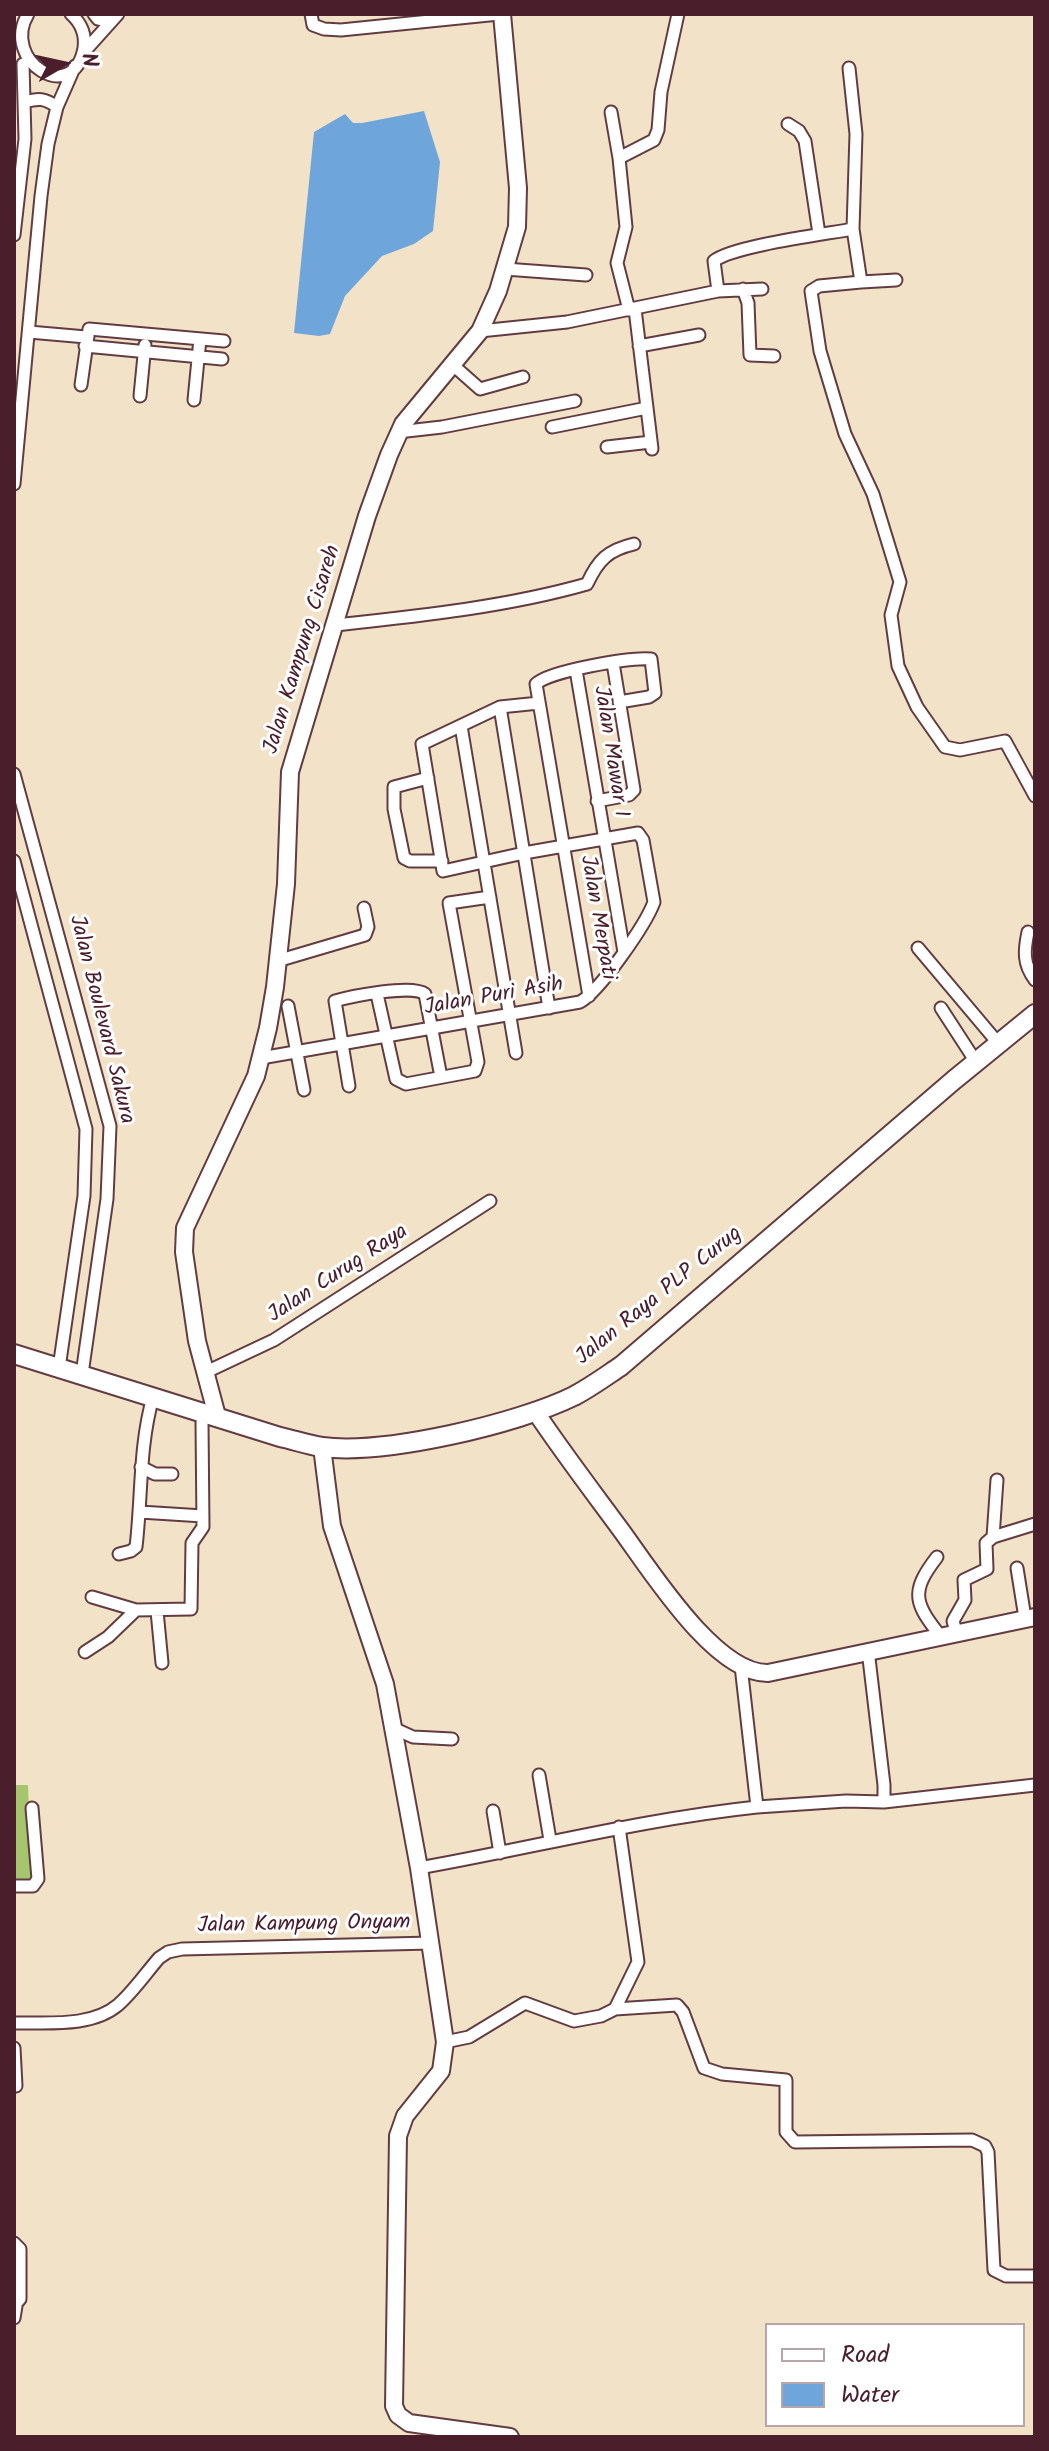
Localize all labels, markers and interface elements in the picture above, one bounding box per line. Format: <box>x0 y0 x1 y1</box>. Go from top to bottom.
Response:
north arrow <box>24 24 104 104</box>
text: N <box>70 51 107 70</box>
street label: Jalan Kampung Cisareh <box>260 542 348 758</box>
street label: Jalan Mawar I <box>586 684 632 820</box>
street label: Jalan Merpati <box>572 854 620 982</box>
street label: Jalan Boulevard Sakura <box>61 913 139 1127</box>
street label: Jalan Puri Asih <box>423 973 565 1023</box>
street label: Jalan Curug Raya <box>264 1220 414 1330</box>
street label: Jalan Raya PLP Curug <box>572 1222 748 1372</box>
street label: Jalan Kampung Onyam <box>197 1911 411 1941</box>
legend <box>765 2323 1025 2427</box>
text: Road <box>841 2336 889 2375</box>
text: Water <box>841 2376 899 2415</box>

